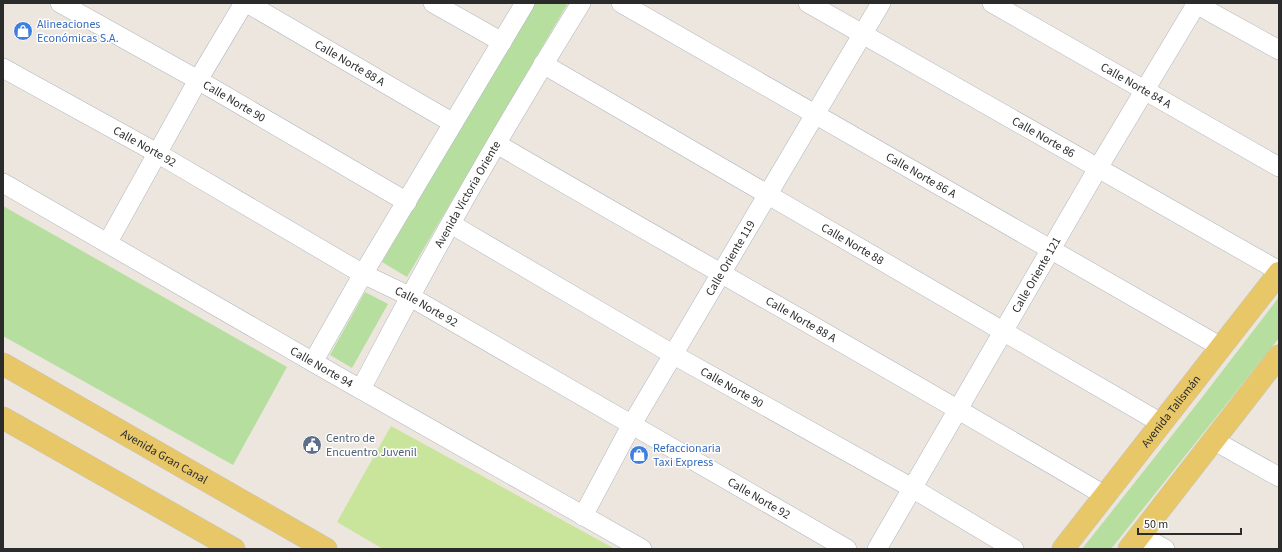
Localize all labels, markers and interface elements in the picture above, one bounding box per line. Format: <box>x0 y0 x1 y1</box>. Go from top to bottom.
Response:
place label: Alineaciones Económicas S.A. <box>37 16 119 47</box>
shop icon: Alineaciones Económicas S.A. <box>12 20 34 42</box>
street label: Calle Norte 88 A <box>311 36 389 90</box>
street label: Calle Norte 84 A <box>1098 58 1175 113</box>
street label: Calle Norte 90 <box>200 76 269 126</box>
street label: Calle Norte 86 <box>1009 112 1078 162</box>
street label: Calle Norte 92 <box>110 122 180 171</box>
street label: Avenida Victoria Oriente <box>430 138 505 251</box>
street label: Calle Norte 86 A <box>883 148 960 202</box>
street label: Calle Oriente 119 <box>701 217 759 299</box>
street label: Calle Norte 88 <box>818 219 887 269</box>
street label: Calle Oriente 121 <box>1007 234 1065 316</box>
street label: Calle Norte 92 <box>392 282 461 331</box>
street label: Calle Norte 88 A <box>763 292 840 347</box>
street label: Calle Norte 94 <box>287 342 356 392</box>
street label: Calle Norte 90 <box>697 363 767 412</box>
street label: Avenida Talismán <box>1137 371 1205 451</box>
street label: Avenida Gran Canal <box>118 425 211 488</box>
place label: Centro de Encuentro Juvenil <box>326 430 417 461</box>
public building icon: Centro de Encuentro Juvenil <box>301 434 323 456</box>
place label: Refaccionaria Taxi Express <box>653 440 721 471</box>
shop icon: Refaccionaria Taxi Express <box>628 444 650 466</box>
street label: Calle Norte 92 <box>724 473 794 523</box>
scale bar <box>1138 510 1241 536</box>
text: 50 m <box>1144 516 1168 533</box>

